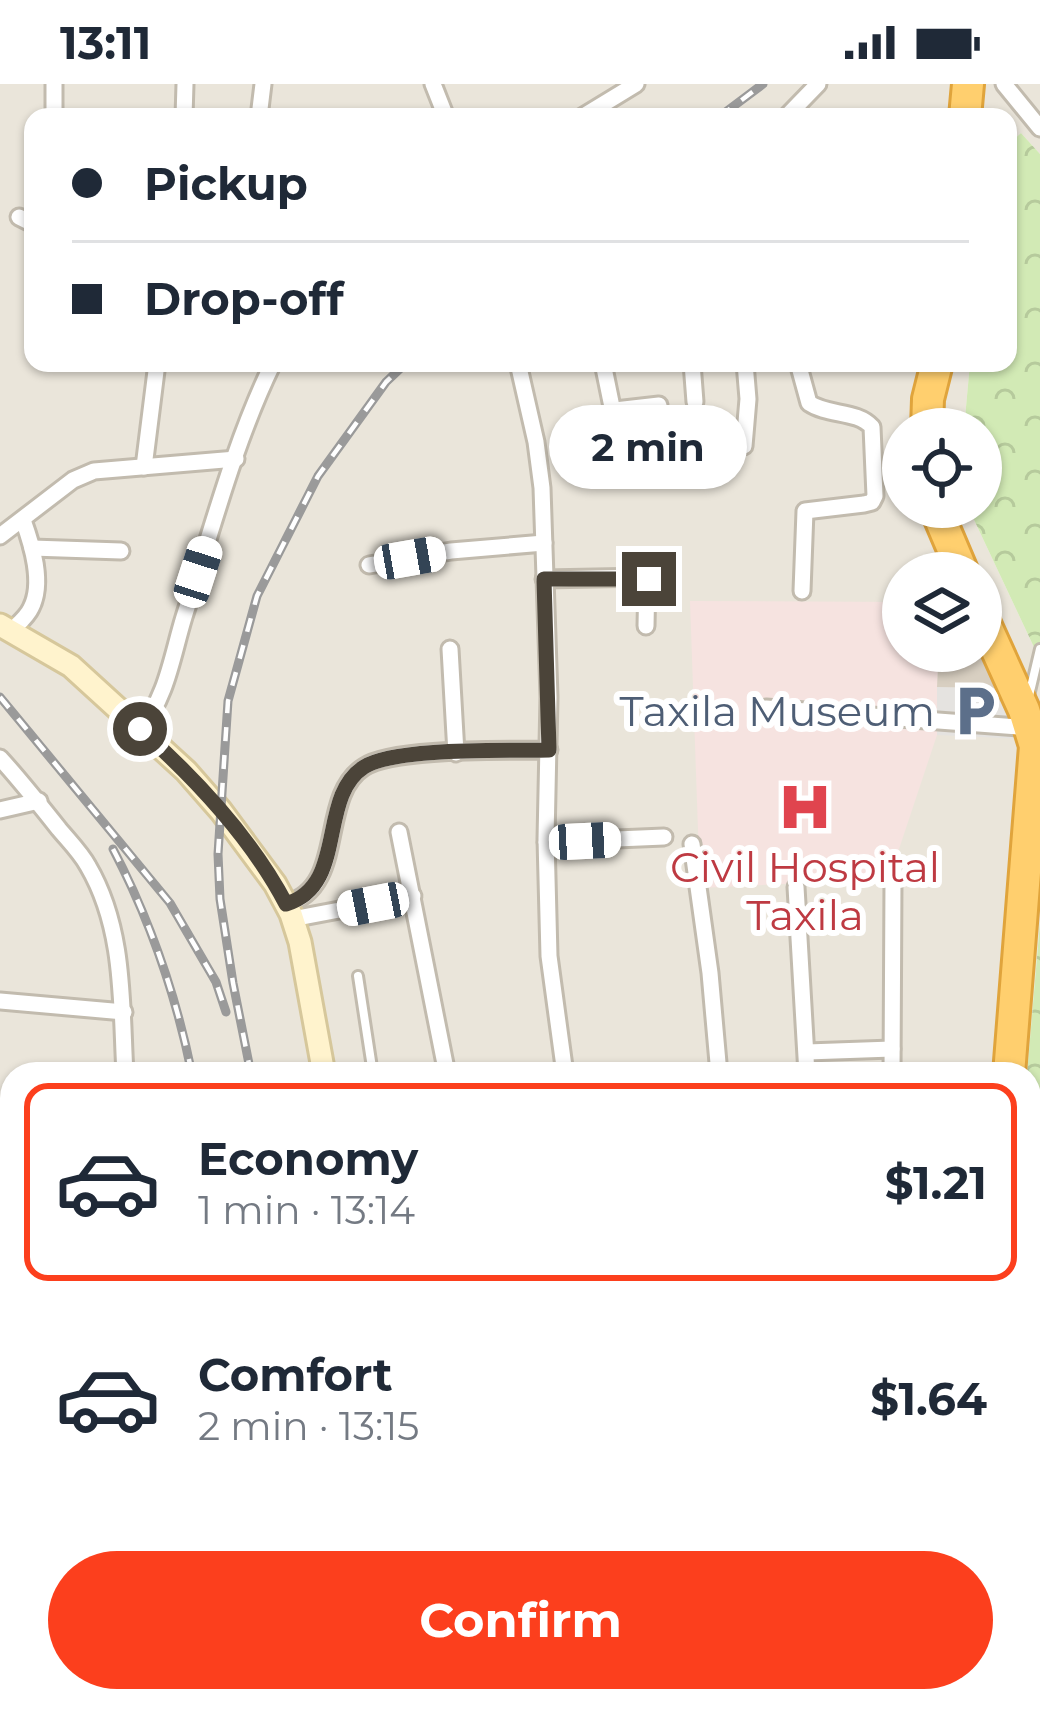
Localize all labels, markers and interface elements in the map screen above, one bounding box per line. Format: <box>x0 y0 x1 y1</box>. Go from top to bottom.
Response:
text: 13:11 <box>60 15 151 70</box>
text: Pickup <box>144 156 308 211</box>
text: Drop-off <box>144 271 344 326</box>
callout: 2 min <box>550 405 748 489</box>
map controls <box>882 408 1002 672</box>
button: locate <box>882 408 1002 528</box>
text: 2 min <box>591 423 705 471</box>
car <box>170 532 226 612</box>
car <box>371 534 449 582</box>
route end <box>622 552 676 606</box>
button: layers <box>882 552 1002 672</box>
parking icon: Taxila Museum <box>946 682 1004 740</box>
place label: Taxila Museum <box>620 685 935 737</box>
route start <box>113 702 167 756</box>
hospital icon: Civil Hospital Taxila <box>776 778 834 836</box>
car <box>548 821 622 861</box>
place label: Civil Hospital Taxila <box>670 841 940 941</box>
car <box>334 879 412 929</box>
icon: car <box>54 1128 162 1236</box>
text: Economy <box>198 1131 418 1186</box>
text: $1.21 <box>885 1155 987 1210</box>
text: 1 min · 13:14 <box>198 1186 415 1234</box>
icon: car <box>54 1344 162 1452</box>
text: Comfort <box>198 1347 393 1402</box>
text: $1.64 <box>870 1371 987 1426</box>
text: 2 min · 13:15 <box>198 1402 419 1450</box>
button: Confirm <box>48 1551 993 1689</box>

